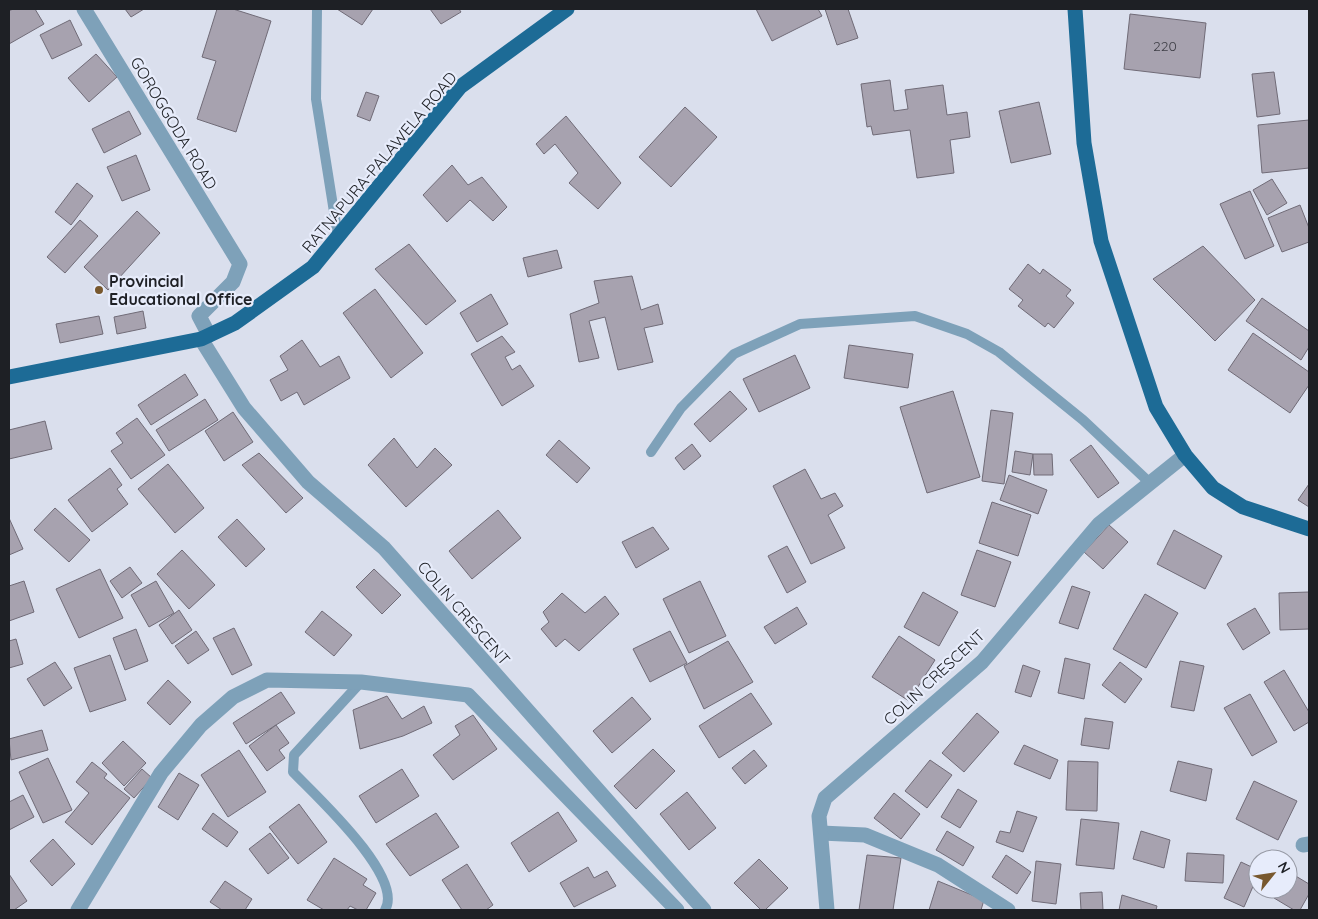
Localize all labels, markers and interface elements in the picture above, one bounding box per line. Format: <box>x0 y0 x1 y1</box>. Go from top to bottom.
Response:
house number: 220 <box>1153 37 1177 55</box>
street label: GOROGGODA ROAD <box>126 53 222 193</box>
street label: RATNAPURA-PALAWELA ROAD <box>297 67 461 257</box>
place label: Provincial Educational Office <box>109 271 253 309</box>
marker: Provincial Educational Office <box>93 284 105 296</box>
street label: COLIN CRESCENT <box>413 557 515 669</box>
street label: COLIN CRESCENT <box>879 625 989 729</box>
north arrow <box>1248 849 1298 899</box>
text: N <box>1274 859 1295 876</box>

